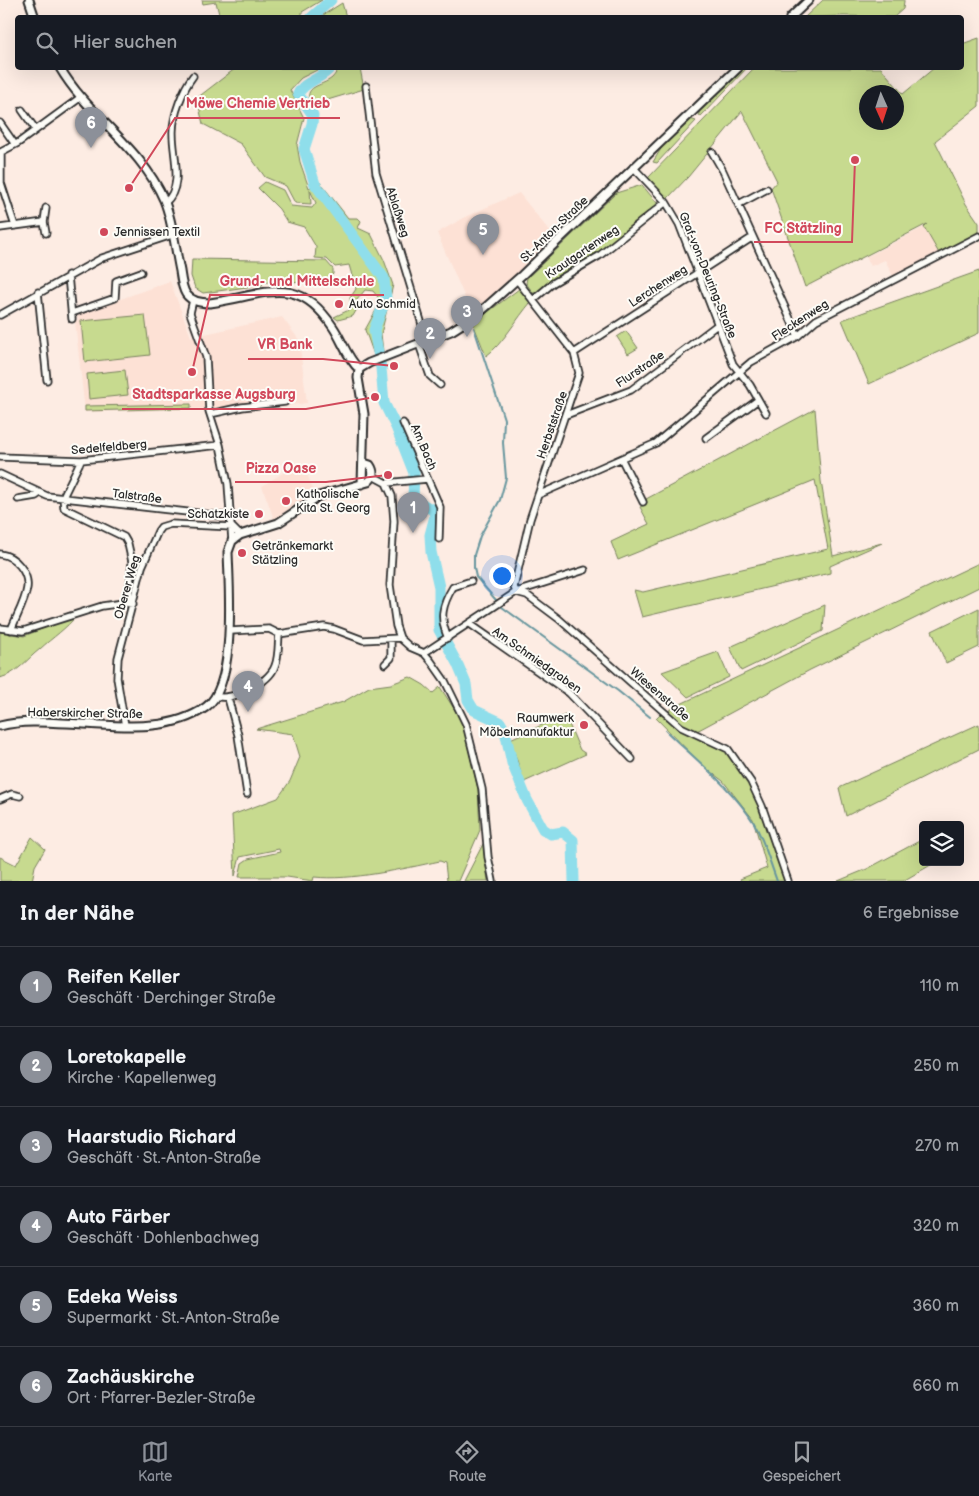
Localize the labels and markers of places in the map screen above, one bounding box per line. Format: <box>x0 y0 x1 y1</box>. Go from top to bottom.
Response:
callout: Möwe Chemie Vertrieb <box>175 89 340 118</box>
pin: 6 <box>75 107 107 148</box>
callout: FC Stätzling <box>754 213 852 242</box>
pin: 5 <box>467 214 499 255</box>
place label: Jennissen Textil <box>114 225 200 240</box>
marker: Jennissen Textil <box>98 226 110 238</box>
callout: Grund- und Mittelschule <box>210 266 384 295</box>
pin: 3 <box>451 296 483 337</box>
place label: Auto Schmid <box>349 297 416 312</box>
marker: Auto Schmid <box>333 298 345 310</box>
pin: 2 <box>414 318 446 359</box>
callout: VR Bank <box>248 330 323 359</box>
callout: Stadtsparkasse Augsburg <box>122 380 306 409</box>
callout: Pizza Oase <box>235 453 326 482</box>
place label: Katholische Kita St. Georg <box>296 487 370 516</box>
pin: 1 <box>397 492 429 533</box>
marker: Katholische Kita St. Georg <box>280 495 292 507</box>
place label: Schatzkiste <box>187 507 249 522</box>
marker: Schatzkiste <box>253 508 265 520</box>
place label: Getränkemarkt Stätzling <box>252 539 334 568</box>
marker: Getränkemarkt Stätzling <box>236 547 248 559</box>
pin: 4 <box>232 671 264 712</box>
place label: Raumwerk Möbelmanufaktur <box>479 711 575 740</box>
marker: Raumwerk Möbelmanufaktur <box>578 719 590 731</box>

